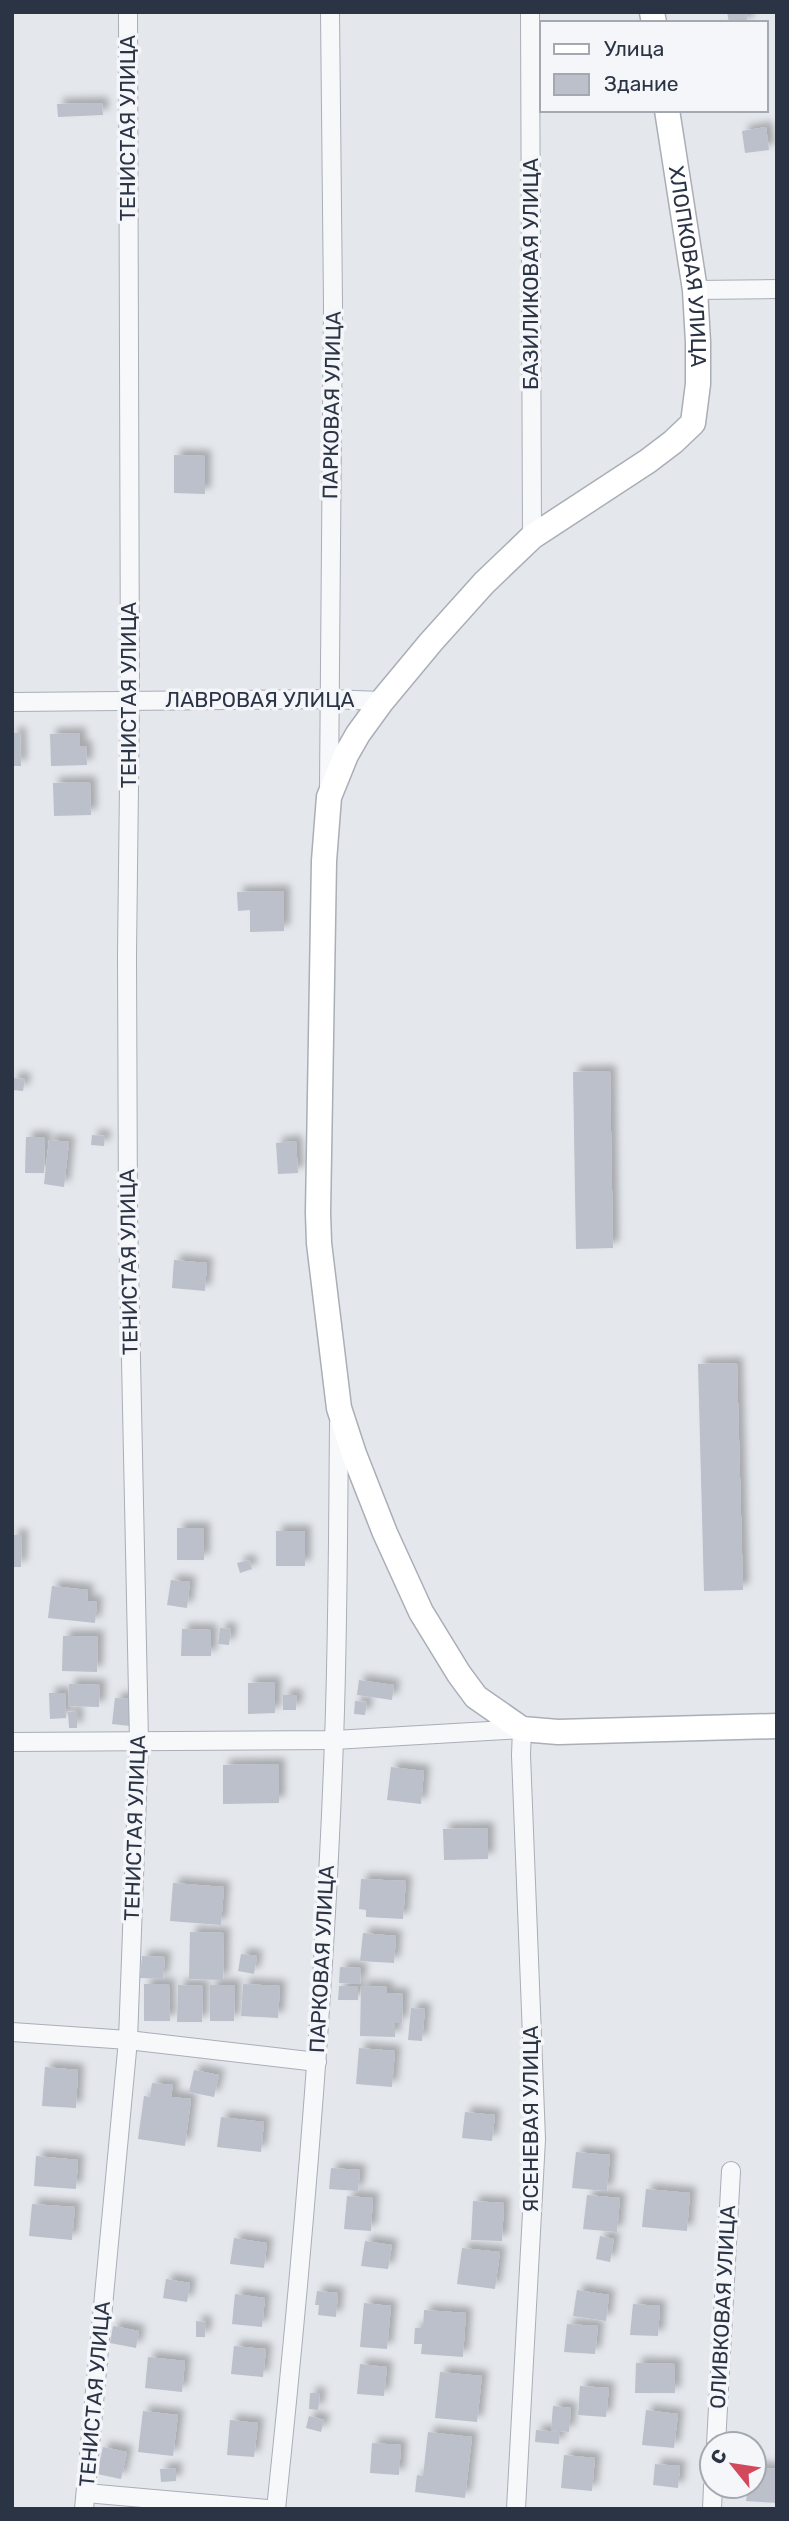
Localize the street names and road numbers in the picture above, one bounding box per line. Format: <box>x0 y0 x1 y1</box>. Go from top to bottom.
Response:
street label: ТЕНИСТАЯ УЛИЦА <box>115 35 140 221</box>
street label: БАЗИЛИКОВАЯ УЛИЦА <box>518 158 543 390</box>
street label: ХЛОПКОВАЯ УЛИЦА <box>664 164 711 367</box>
street label: ПАРКОВАЯ УЛИЦА <box>317 311 346 499</box>
street label: ТЕНИСТАЯ УЛИЦА <box>116 602 141 788</box>
street label: ЛАВРОВАЯ УЛИЦА <box>165 687 355 712</box>
street label: ТЕНИСТАЯ УЛИЦА <box>114 1169 143 1355</box>
street label: ТЕНИСТАЯ УЛИЦА <box>119 1734 150 1921</box>
street label: ПАРКОВАЯ УЛИЦА <box>304 1864 339 2054</box>
street label: ЯСЕНЕВАЯ УЛИЦА <box>518 2026 543 2212</box>
street label: ОЛИВКОВАЯ УЛИЦА <box>705 2204 740 2409</box>
street label: ТЕНИСТАЯ УЛИЦА <box>74 2300 115 2488</box>

